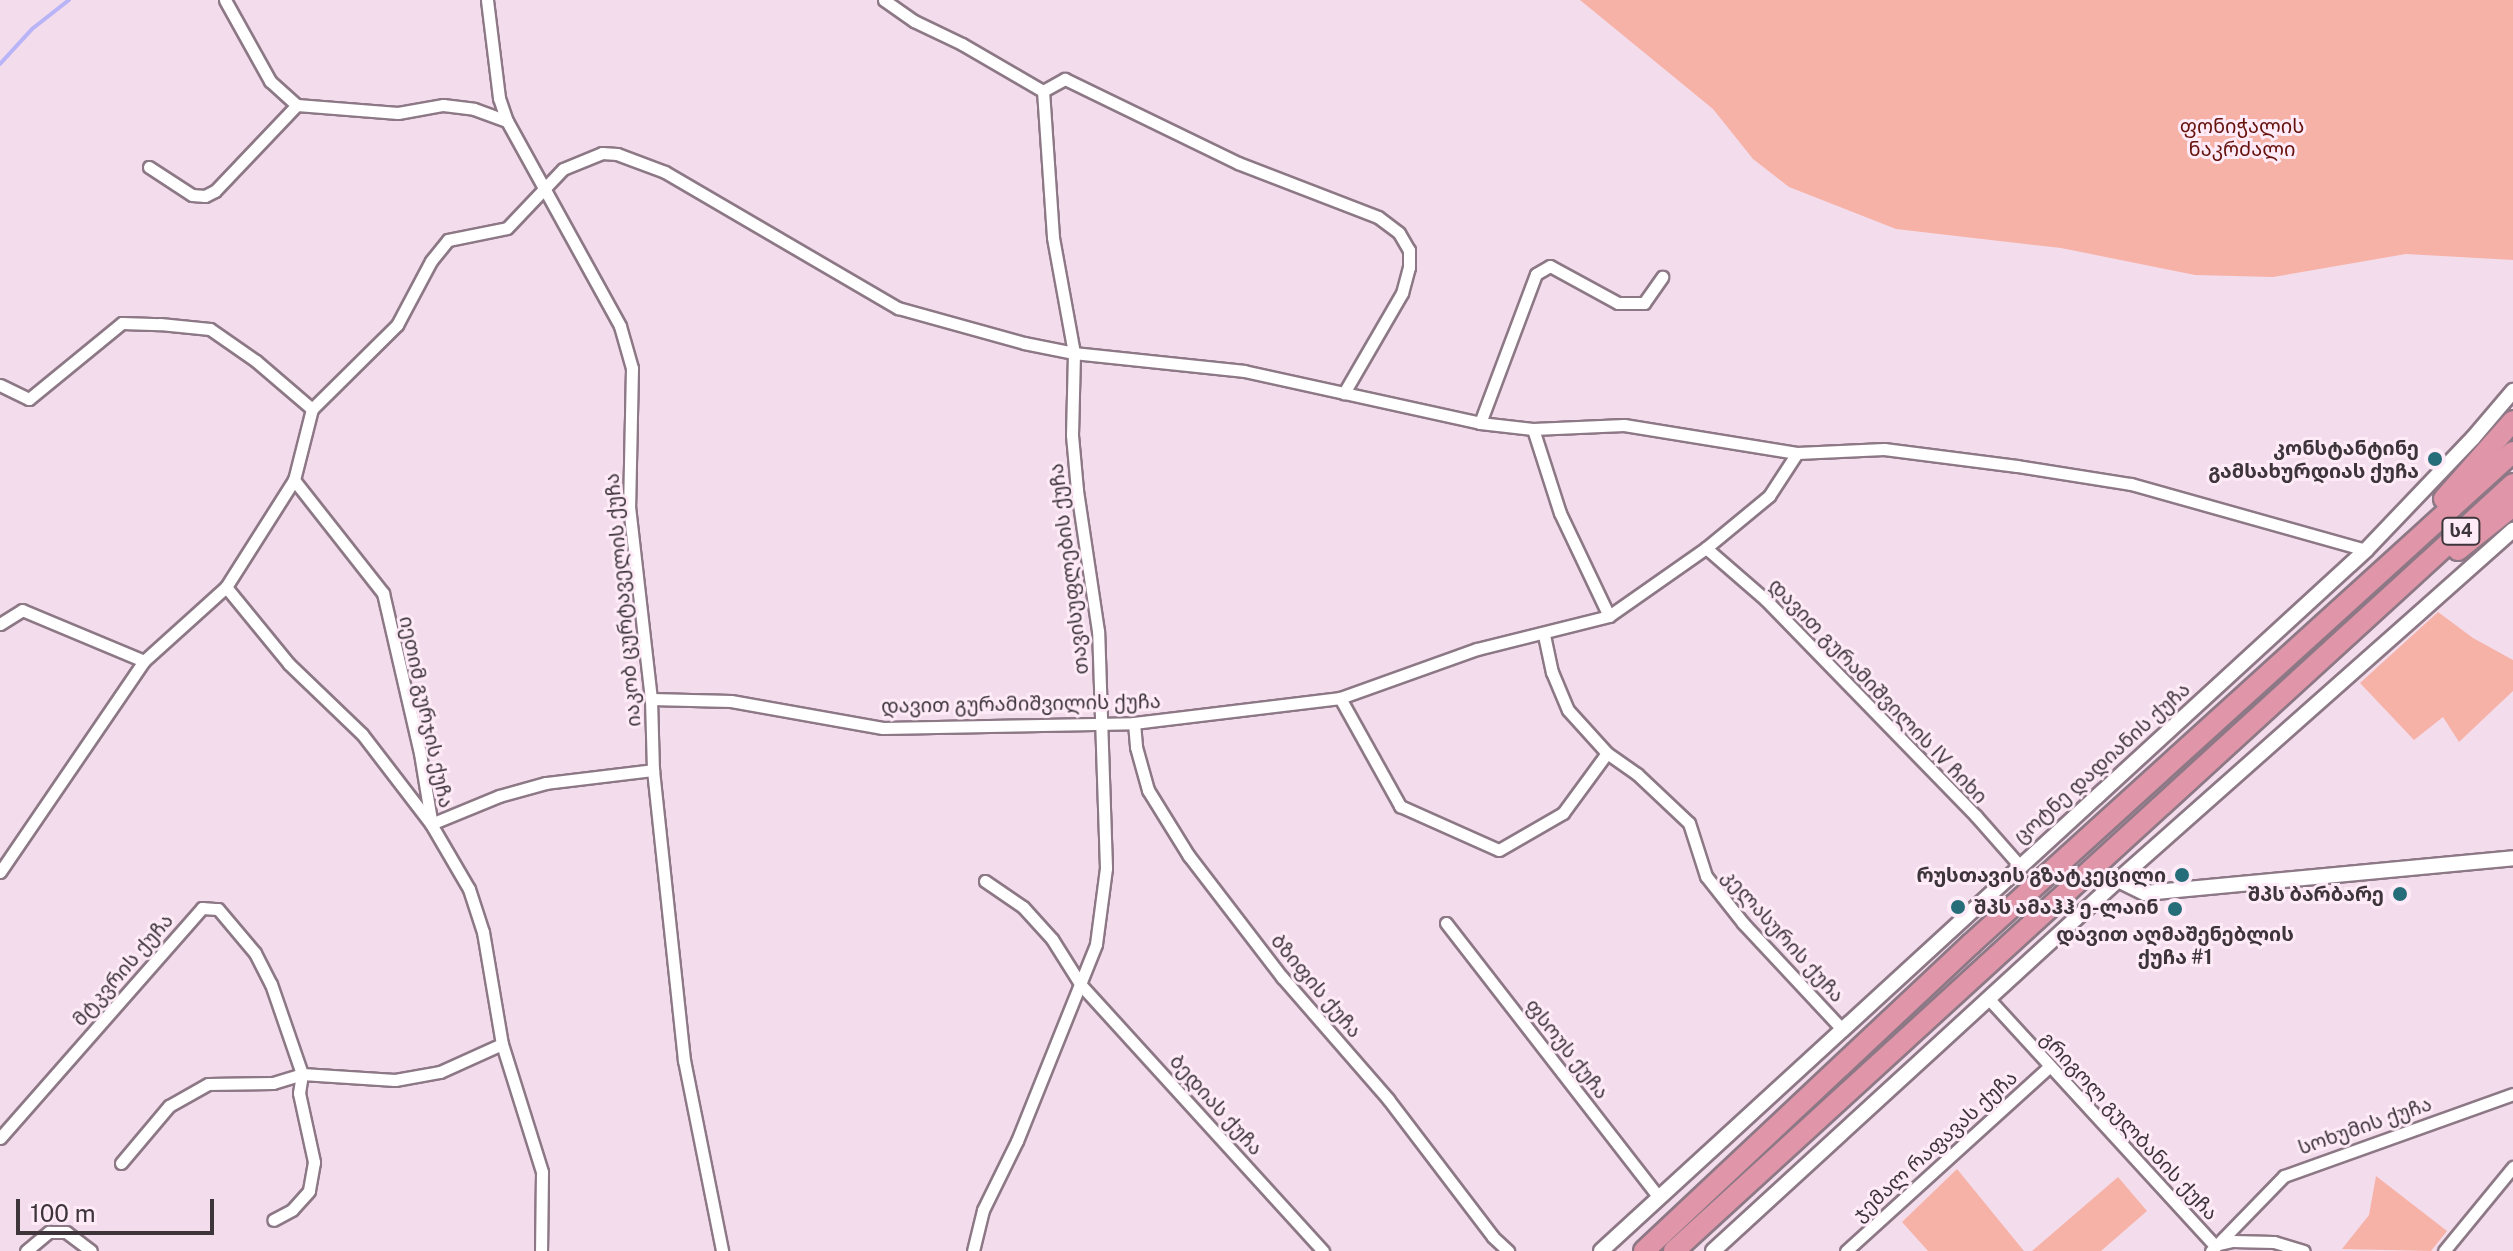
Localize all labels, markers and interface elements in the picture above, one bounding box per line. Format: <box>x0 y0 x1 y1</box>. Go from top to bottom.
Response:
park label: ფონიჭალის ნაკრძალი <box>2180 114 2304 161</box>
place label: კონსტანტინე გამსახურდიას ქუჩა <box>2208 436 2419 483</box>
marker: კონსტანტინე გამსახურდიას ქუჩა <box>2426 450 2444 468</box>
street label: თავისუფლების ქუჩა <box>1044 462 1094 676</box>
street label: იაკობ ცურტაველის ქუჩა <box>600 472 646 728</box>
road number: ს4 <box>2441 517 2481 545</box>
street label: დავით გურამიშვილის IV ჩიხი <box>1764 573 1992 809</box>
street label: იეთიმ გურჯის ქუჩა <box>394 614 458 810</box>
street label: ცოტნე დადიანის ქუჩა <box>2009 677 2195 849</box>
street label: დავით გურამიშვილის ქუჩა <box>881 690 1161 718</box>
place label: რუსთავის გზატკეცილი <box>1916 863 2166 887</box>
street label: კელასურის ქუჩა <box>1717 864 1849 1008</box>
marker: რუსთავის გზატკეცილი <box>2173 866 2191 884</box>
place label: შპს ბარბარე <box>2248 882 2384 906</box>
marker: შპს ბარბარე <box>2391 885 2409 903</box>
place label: შპს ამაჰჰ ე-ლაინ <box>1974 895 2159 919</box>
marker: შპს ამაჰჰ ე-ლაინ <box>1949 898 1967 916</box>
marker: დავით აღმაშენებლის ქუჩა #1 <box>2166 900 2184 918</box>
street label: მტკვრის ქუჩა <box>68 909 178 1031</box>
place label: დავით აღმაშენებლის ქუჩა #1 <box>2056 922 2294 969</box>
street label: ბზიფის ქუჩა <box>1266 929 1366 1043</box>
street label: ფსოუს ქუჩა <box>1520 994 1614 1104</box>
street label: გრიგოლ გულბანის ქუჩა <box>2035 1027 2223 1225</box>
street label: ბედიას ქუჩა <box>1164 1050 1268 1160</box>
street label: ჯემალ რაფავას ქუჩა <box>1848 1066 2022 1226</box>
street label: სოხუმის ქუჩა <box>2295 1092 2435 1160</box>
scale bar <box>20 1183 218 1233</box>
text: 100 m <box>30 1199 96 1227</box>

